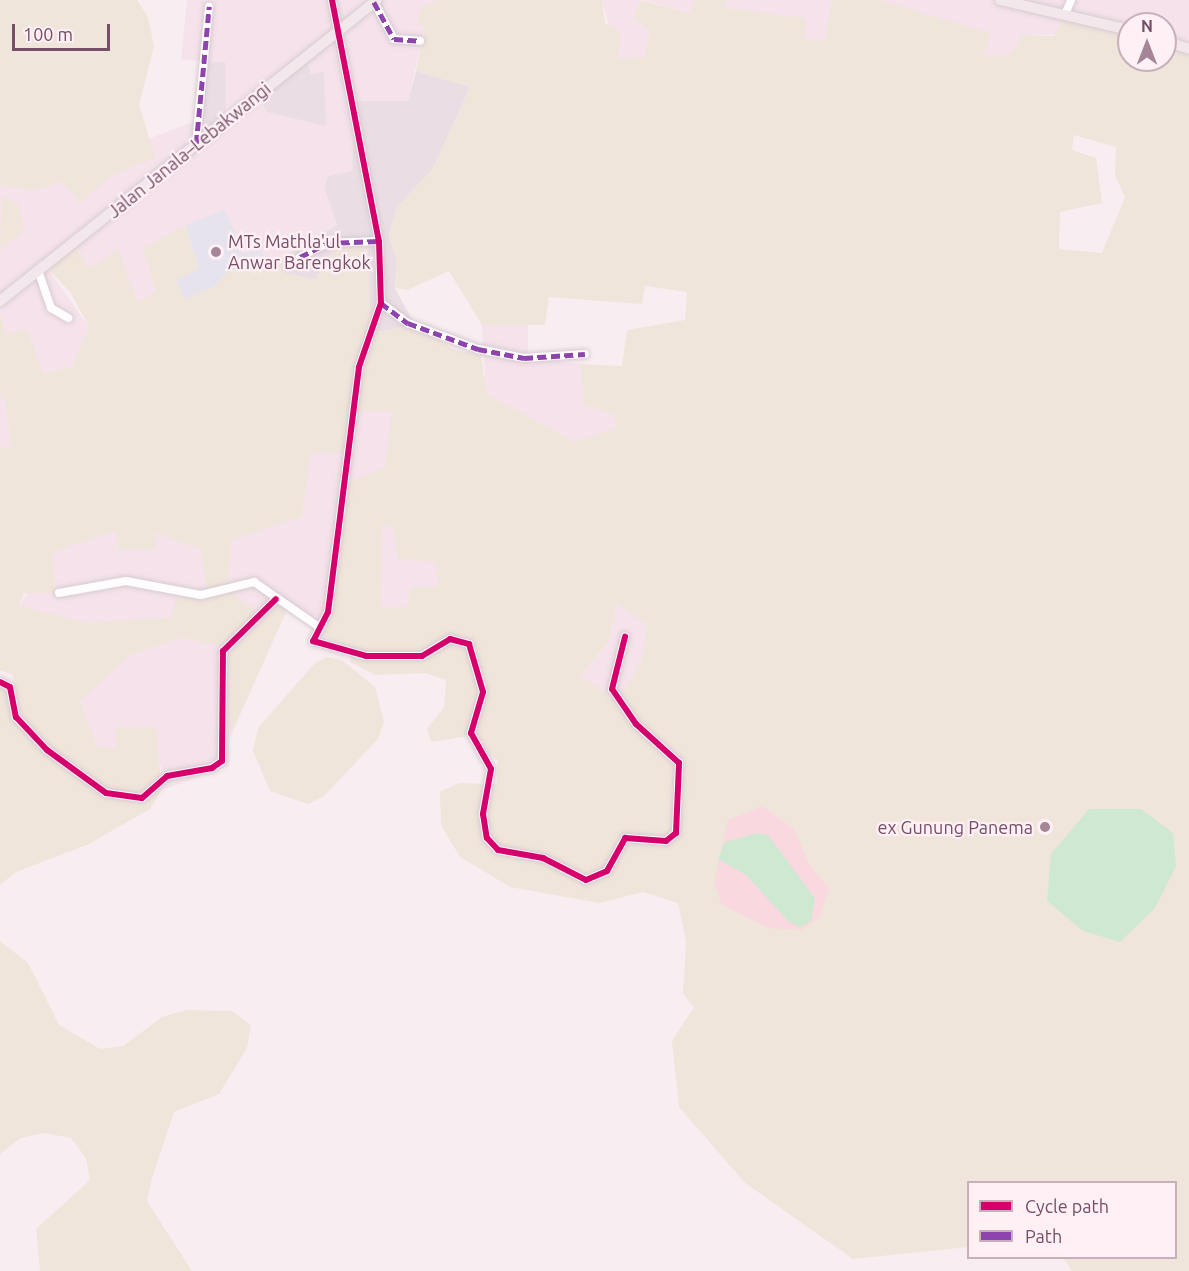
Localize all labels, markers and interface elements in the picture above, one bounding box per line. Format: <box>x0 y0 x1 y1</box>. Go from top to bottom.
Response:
scale bar <box>15 12 112 50</box>
north arrow <box>1117 12 1177 72</box>
text: N <box>1141 17 1153 35</box>
text: 100 m <box>23 24 73 44</box>
street label: Jalan Janala–Lebakwangi <box>103 78 275 222</box>
place label: MTs Mathla'ul Anwar Barengkok <box>228 231 371 274</box>
marker: MTs Mathla'ul Anwar Barengkok <box>209 245 223 259</box>
place label: ex Gunung Panema <box>877 816 1033 838</box>
marker: ex Gunung Panema <box>1038 820 1052 834</box>
legend <box>967 1181 1177 1259</box>
text: Cycle path <box>1025 1196 1109 1216</box>
text: Path <box>1025 1226 1062 1246</box>

